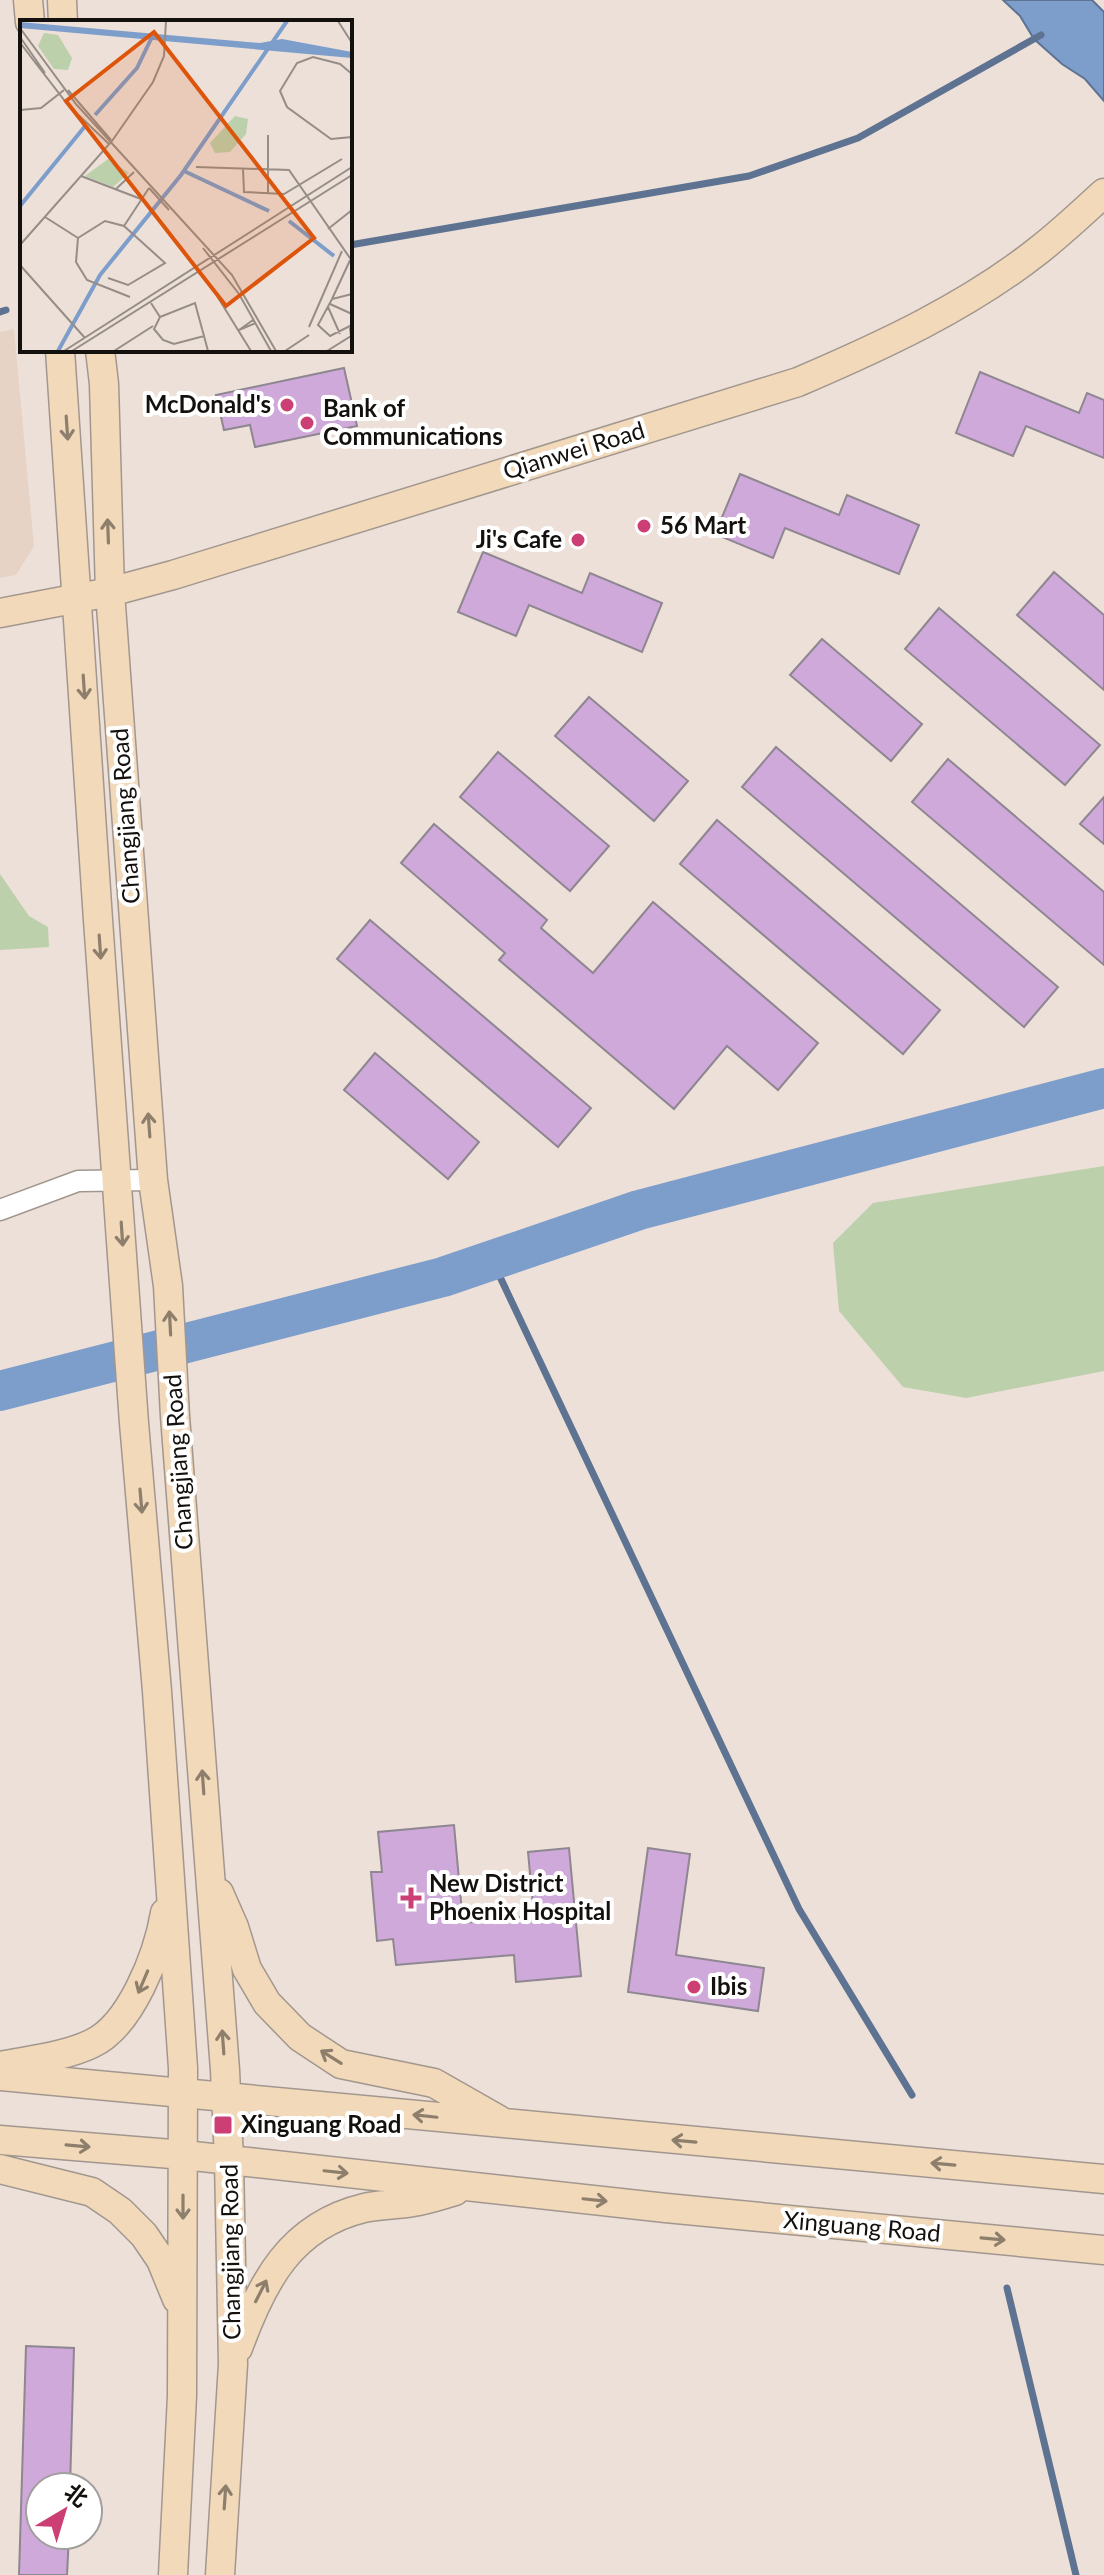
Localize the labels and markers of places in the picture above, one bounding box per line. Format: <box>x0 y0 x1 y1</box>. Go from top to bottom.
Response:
place label: McDonald's <box>145 389 271 418</box>
place label: Bank of Communications <box>323 393 503 450</box>
marker: McDonald's <box>278 396 296 414</box>
marker: Bank of Communications <box>298 414 316 432</box>
place label: 56 Mart <box>660 510 746 539</box>
marker: 56 Mart <box>635 517 653 535</box>
place label: Ji's Cafe <box>476 524 562 553</box>
marker: Ji's Cafe <box>569 531 587 549</box>
place label: New District Phoenix Hospital <box>429 1868 611 1925</box>
marker: New District Phoenix Hospital <box>400 1887 422 1909</box>
place label: Ibis <box>710 1971 747 2000</box>
marker: Ibis <box>685 1978 703 1996</box>
place label: Xinguang Road <box>241 2109 401 2138</box>
marker: Xinguang Road <box>212 2114 234 2136</box>

